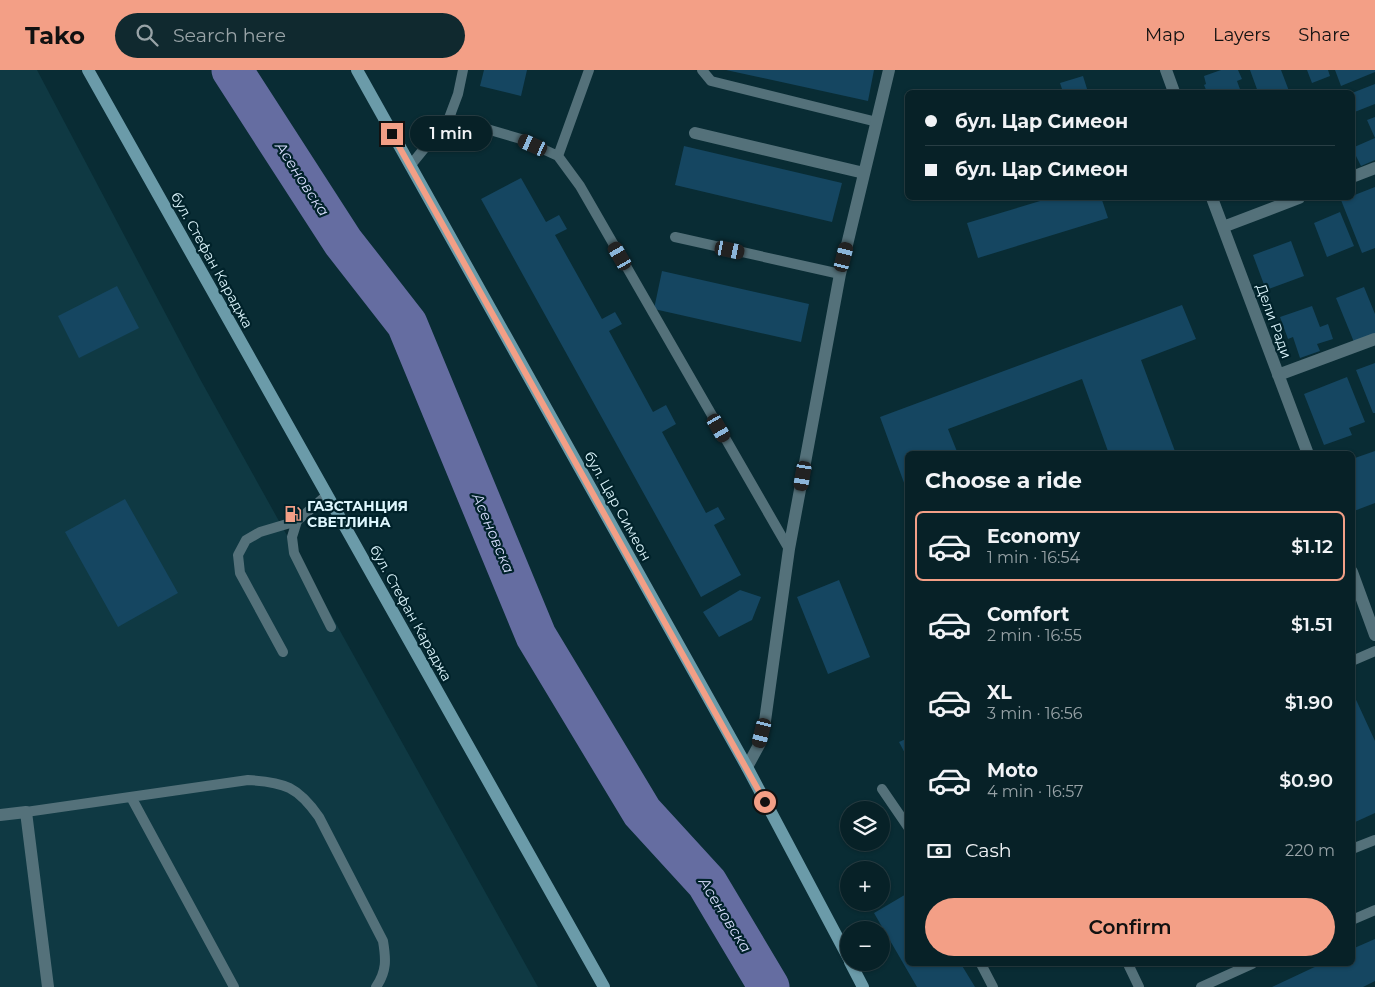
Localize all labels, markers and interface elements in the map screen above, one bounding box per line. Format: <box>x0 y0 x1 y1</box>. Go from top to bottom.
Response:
search box <box>115 13 465 58</box>
text: Tako <box>25 21 85 50</box>
icon: search <box>133 21 161 49</box>
text: Search here <box>173 24 286 47</box>
text: Map <box>1145 24 1185 46</box>
text: Layers <box>1213 24 1270 46</box>
text: Share <box>1298 24 1350 46</box>
text: бул. Цар Симеон <box>955 110 1128 133</box>
callout: 1 min <box>410 116 492 152</box>
route end <box>381 123 403 145</box>
text: 1 min <box>430 124 472 143</box>
car <box>516 132 549 158</box>
water label: Асеновска <box>271 137 334 220</box>
text: бул. Цар Симеон <box>955 158 1128 181</box>
street label: бул. Стефан Караджа <box>167 189 257 331</box>
car <box>606 239 633 273</box>
car <box>713 240 746 260</box>
car <box>833 241 854 273</box>
street label: Дели Ради <box>1252 281 1296 361</box>
car <box>705 411 732 445</box>
street label: бул. Цар Симеон <box>580 448 656 564</box>
car <box>793 460 812 492</box>
text: Choose a ride <box>925 467 1082 494</box>
water label: Асеновска <box>468 489 519 576</box>
place label: ГАЗСТАНЦИЯ СВЕТЛИНА <box>307 497 408 531</box>
fuel station icon: ГАЗСТАНЦИЯ СВЕТЛИНА <box>283 504 303 524</box>
icon: car <box>927 524 972 569</box>
text: Economy <box>987 525 1080 548</box>
text: $1.12 <box>1291 535 1333 558</box>
street label: бул. Стефан Караджа <box>366 542 456 684</box>
text: 1 min · 16:54 <box>987 548 1080 567</box>
icon: car <box>927 602 972 647</box>
text: Comfort <box>987 603 1069 626</box>
text: $1.51 <box>1291 613 1333 636</box>
text: 2 min · 16:55 <box>987 626 1082 645</box>
icon: car <box>927 680 972 725</box>
text: XL <box>987 681 1012 704</box>
text: $1.90 <box>1285 691 1333 714</box>
text: 3 min · 16:56 <box>987 704 1082 723</box>
car <box>751 717 772 749</box>
icon: car <box>927 758 972 803</box>
text: Moto <box>987 759 1038 782</box>
text: $0.90 <box>1279 769 1333 792</box>
text: 4 min · 16:57 <box>987 782 1083 801</box>
route start <box>754 791 776 813</box>
map controls <box>840 801 890 971</box>
button: layers <box>840 801 890 851</box>
icon: cash <box>925 837 953 865</box>
text: Cash <box>965 839 1012 862</box>
text: 220 m <box>1285 841 1335 860</box>
button: + <box>840 861 890 911</box>
water label: Асеновска <box>694 873 756 956</box>
button: Confirm <box>925 898 1335 956</box>
button: − <box>840 921 890 971</box>

